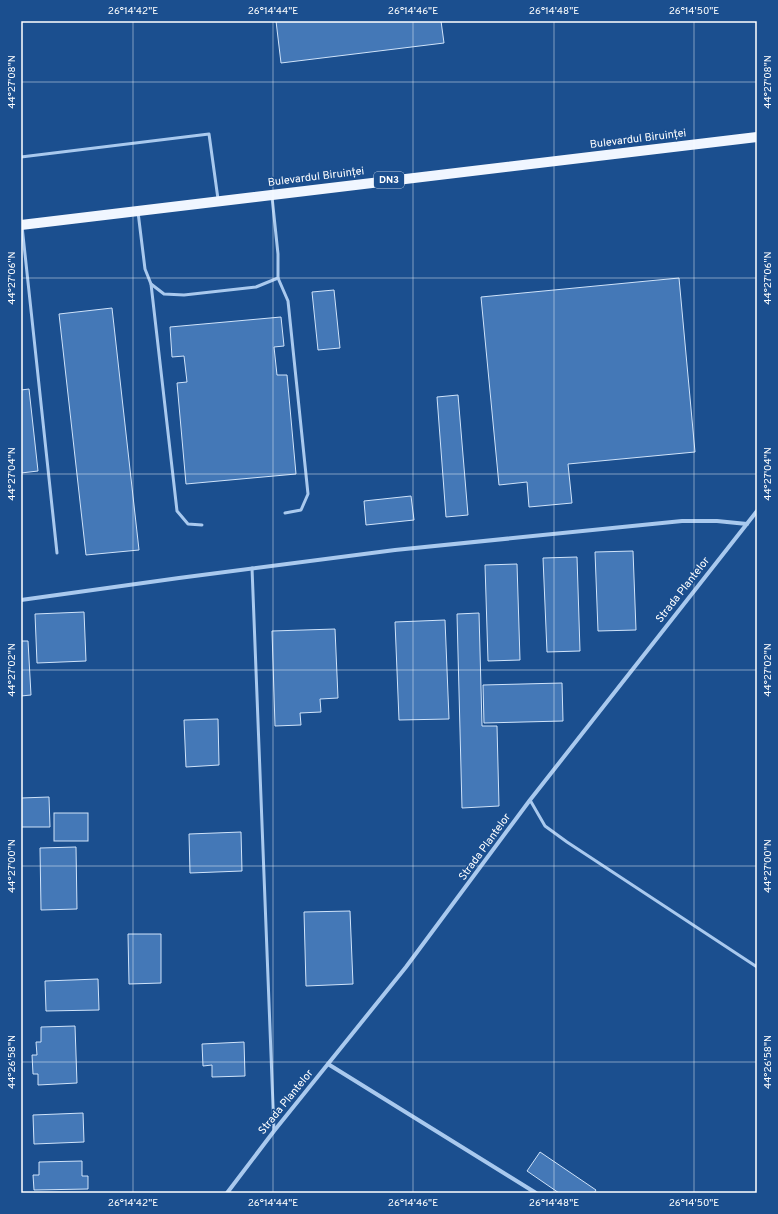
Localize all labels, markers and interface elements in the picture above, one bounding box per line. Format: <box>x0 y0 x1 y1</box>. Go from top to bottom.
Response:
text: 26°14'42"E <box>108 5 158 18</box>
text: 26°14'44"E <box>248 5 298 18</box>
text: 26°14'46"E <box>388 5 438 18</box>
text: 26°14'48"E <box>529 5 579 18</box>
text: 26°14'50"E <box>669 5 719 18</box>
text: 44°27'08"N <box>6 55 19 109</box>
text: 44°27'08"N <box>762 55 775 109</box>
street label: Bulevardul Biruinței <box>589 126 687 152</box>
street label: Bulevardul Biruinței <box>267 164 365 190</box>
road number: DN3 <box>374 172 404 188</box>
text: 44°27'06"N <box>6 251 19 305</box>
text: 44°27'06"N <box>762 251 775 305</box>
text: 44°27'04"N <box>6 447 19 501</box>
text: 44°27'04"N <box>762 447 775 501</box>
street label: Strada Plantelor <box>653 554 714 626</box>
text: 44°27'02"N <box>6 643 19 697</box>
text: 44°27'02"N <box>762 643 775 697</box>
street label: Strada Plantelor <box>456 810 515 883</box>
text: 44°27'00"N <box>6 839 19 893</box>
text: 44°27'00"N <box>762 839 775 893</box>
text: 44°26'58"N <box>6 1035 19 1089</box>
text: 44°26'58"N <box>762 1035 775 1089</box>
street label: Strada Plantelor <box>255 1066 317 1137</box>
text: 26°14'42"E <box>108 1197 158 1210</box>
text: 26°14'44"E <box>248 1197 298 1210</box>
text: 26°14'46"E <box>388 1197 438 1210</box>
text: 26°14'48"E <box>529 1197 579 1210</box>
text: 26°14'50"E <box>669 1197 719 1210</box>

